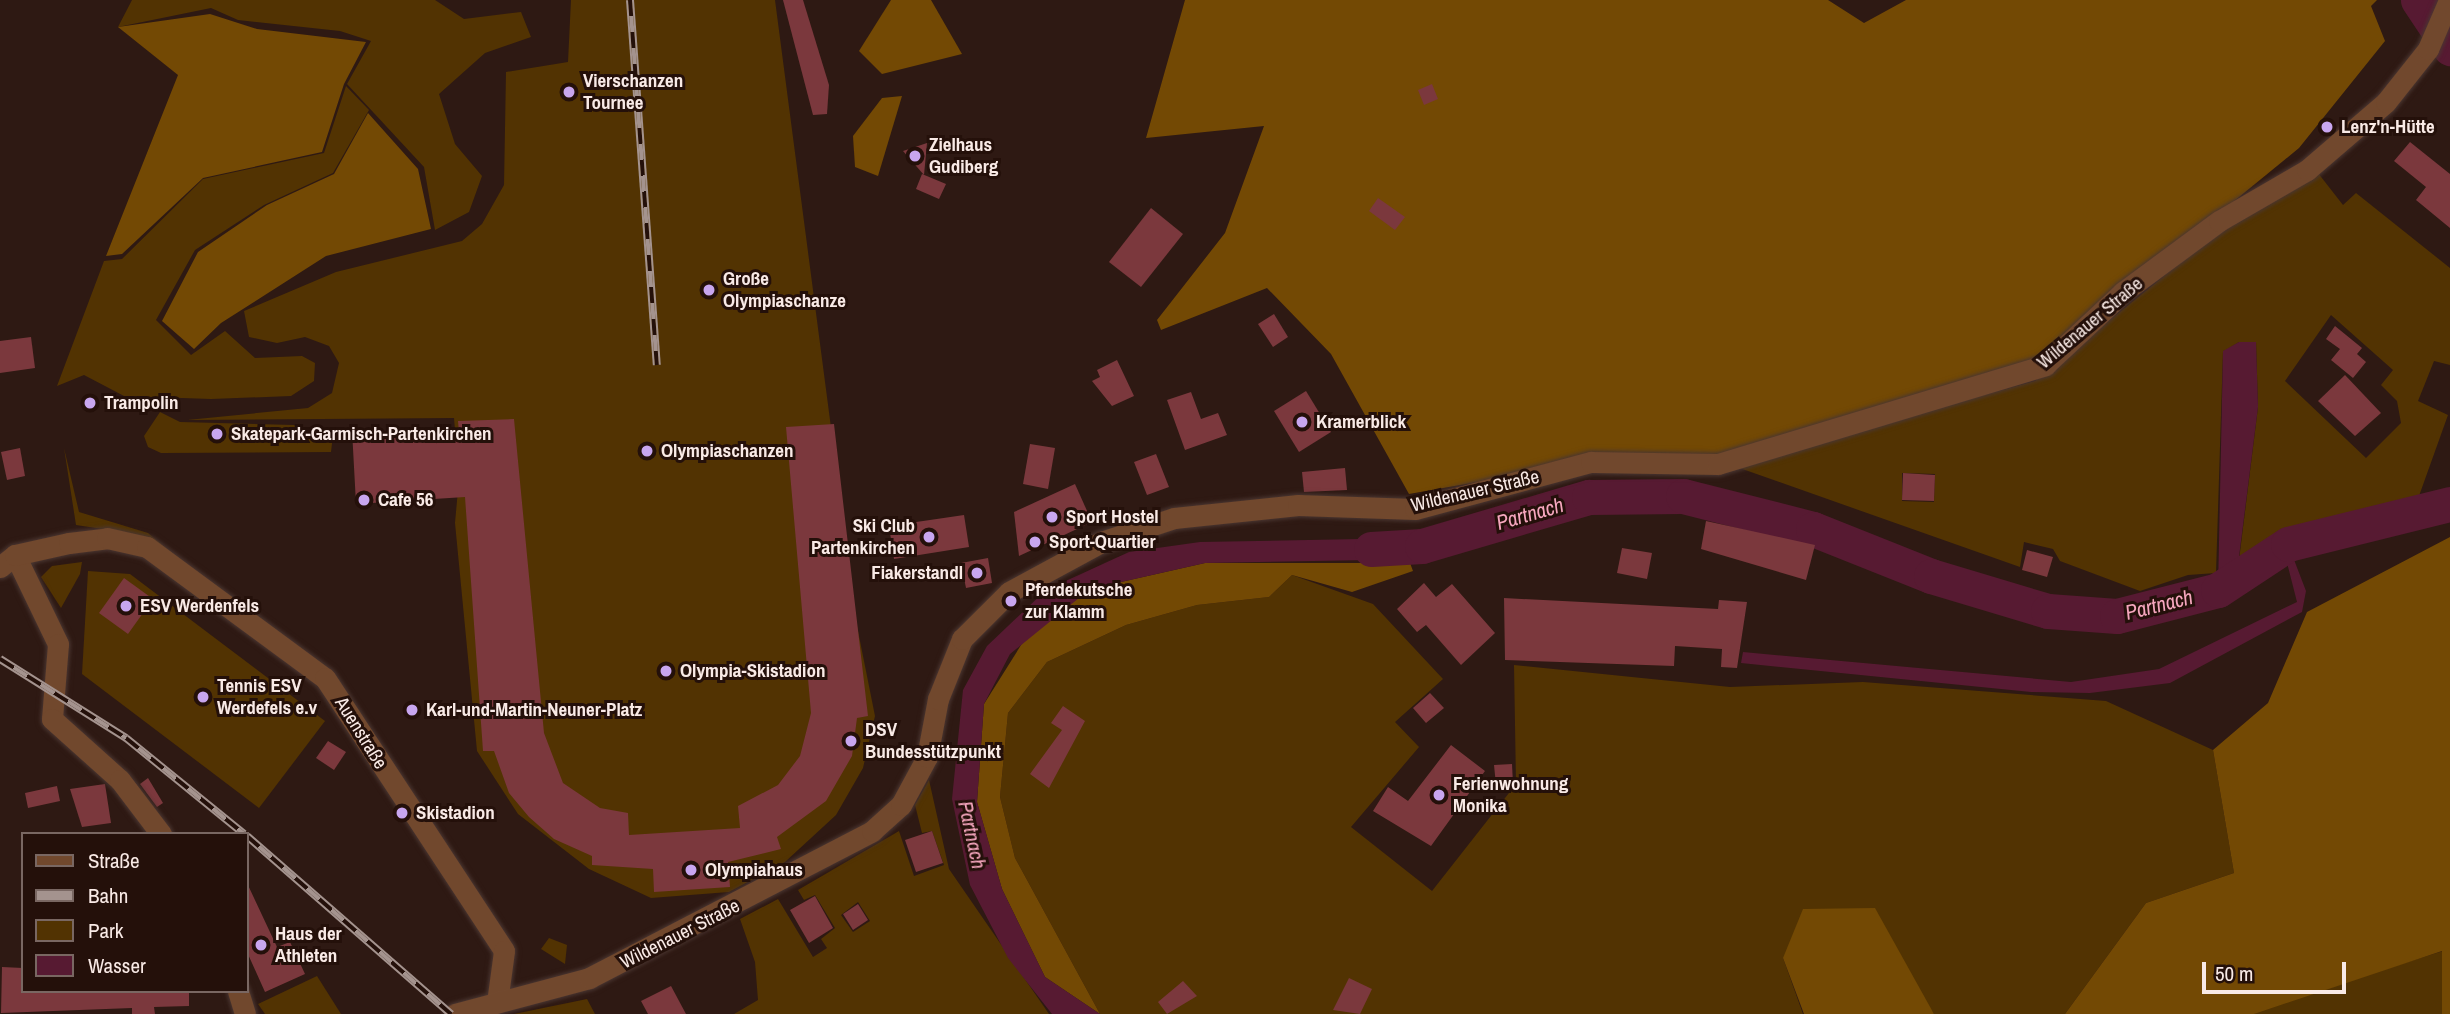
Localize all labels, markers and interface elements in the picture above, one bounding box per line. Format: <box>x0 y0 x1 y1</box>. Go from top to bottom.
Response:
place label: Vierschanzen Tournee <box>583 70 683 114</box>
marker: Vierschanzen Tournee <box>561 84 577 100</box>
place label: Lenz'n-Hütte <box>2341 116 2435 138</box>
marker: Lenz'n-Hütte <box>2319 119 2335 135</box>
place label: Zielhaus Gudiberg <box>929 134 998 178</box>
marker: Zielhaus Gudiberg <box>907 148 923 164</box>
place label: Große Olympiaschanze <box>723 268 846 312</box>
street label: Wildenauer Straße <box>2033 272 2147 374</box>
marker: Große Olympiaschanze <box>701 282 717 298</box>
place label: Trampolin <box>104 392 178 414</box>
marker: Trampolin <box>82 395 98 411</box>
place label: Kramerblick <box>1316 411 1406 433</box>
marker: Kramerblick <box>1294 414 1310 430</box>
place label: Skatepark-Garmisch-Partenkirchen <box>231 423 492 445</box>
marker: Skatepark-Garmisch-Partenkirchen <box>209 426 225 442</box>
place label: Olympiaschanzen <box>661 440 793 462</box>
marker: Olympiaschanzen <box>639 443 655 459</box>
street label: Wildenauer Straße <box>1409 465 1541 517</box>
place label: Cafe 56 <box>378 489 433 511</box>
marker: Cafe 56 <box>356 492 372 508</box>
water label: Partnach <box>1493 492 1567 536</box>
place label: Sport Hostel <box>1066 506 1159 528</box>
marker: Sport Hostel <box>1044 509 1060 525</box>
place label: Ski Club Partenkirchen <box>811 515 915 559</box>
marker: Ski Club Partenkirchen <box>921 529 937 545</box>
place label: Sport-Quartier <box>1049 531 1155 553</box>
marker: Sport-Quartier <box>1027 534 1043 550</box>
place label: Fiakerstandl <box>871 562 963 584</box>
marker: Fiakerstandl <box>969 565 985 581</box>
place label: Pferdekutsche zur Klamm <box>1025 579 1132 623</box>
water label: Partnach <box>2123 584 2195 626</box>
marker: Pferdekutsche zur Klamm <box>1003 593 1019 609</box>
place label: ESV Werdenfels <box>140 595 259 617</box>
marker: ESV Werdenfels <box>118 598 134 614</box>
place label: Olympia-Skistadion <box>680 660 825 682</box>
marker: Olympia-Skistadion <box>658 663 674 679</box>
place label: Tennis ESV Werdefels e.v <box>217 675 317 719</box>
marker: Tennis ESV Werdefels e.v <box>195 689 211 705</box>
street label: Auenstraße <box>330 693 392 773</box>
place label: Karl-und-Martin-Neuner-Platz <box>426 699 642 721</box>
marker: Karl-und-Martin-Neuner-Platz <box>404 702 420 718</box>
place label: DSV Bundesstützpunkt <box>865 719 1001 763</box>
marker: DSV Bundesstützpunkt <box>843 733 859 749</box>
place label: Ferienwohnung Monika <box>1453 773 1568 817</box>
marker: Ferienwohnung Monika <box>1431 787 1447 803</box>
water label: Partnach <box>953 799 991 871</box>
place label: Skistadion <box>416 802 495 824</box>
marker: Skistadion <box>394 805 410 821</box>
legend <box>21 832 248 993</box>
text: Straße <box>88 846 140 875</box>
place label: Olympiahaus <box>705 859 803 881</box>
marker: Olympiahaus <box>683 862 699 878</box>
text: Bahn <box>88 881 128 910</box>
street label: Wildenauer Straße <box>617 894 743 974</box>
text: Park <box>88 916 123 945</box>
place label: Haus der Athleten <box>275 923 342 967</box>
marker: Haus der Athleten <box>253 937 269 953</box>
scale bar <box>2205 948 2348 992</box>
text: Wasser <box>88 951 146 980</box>
text: 50 m <box>2215 959 2253 988</box>

